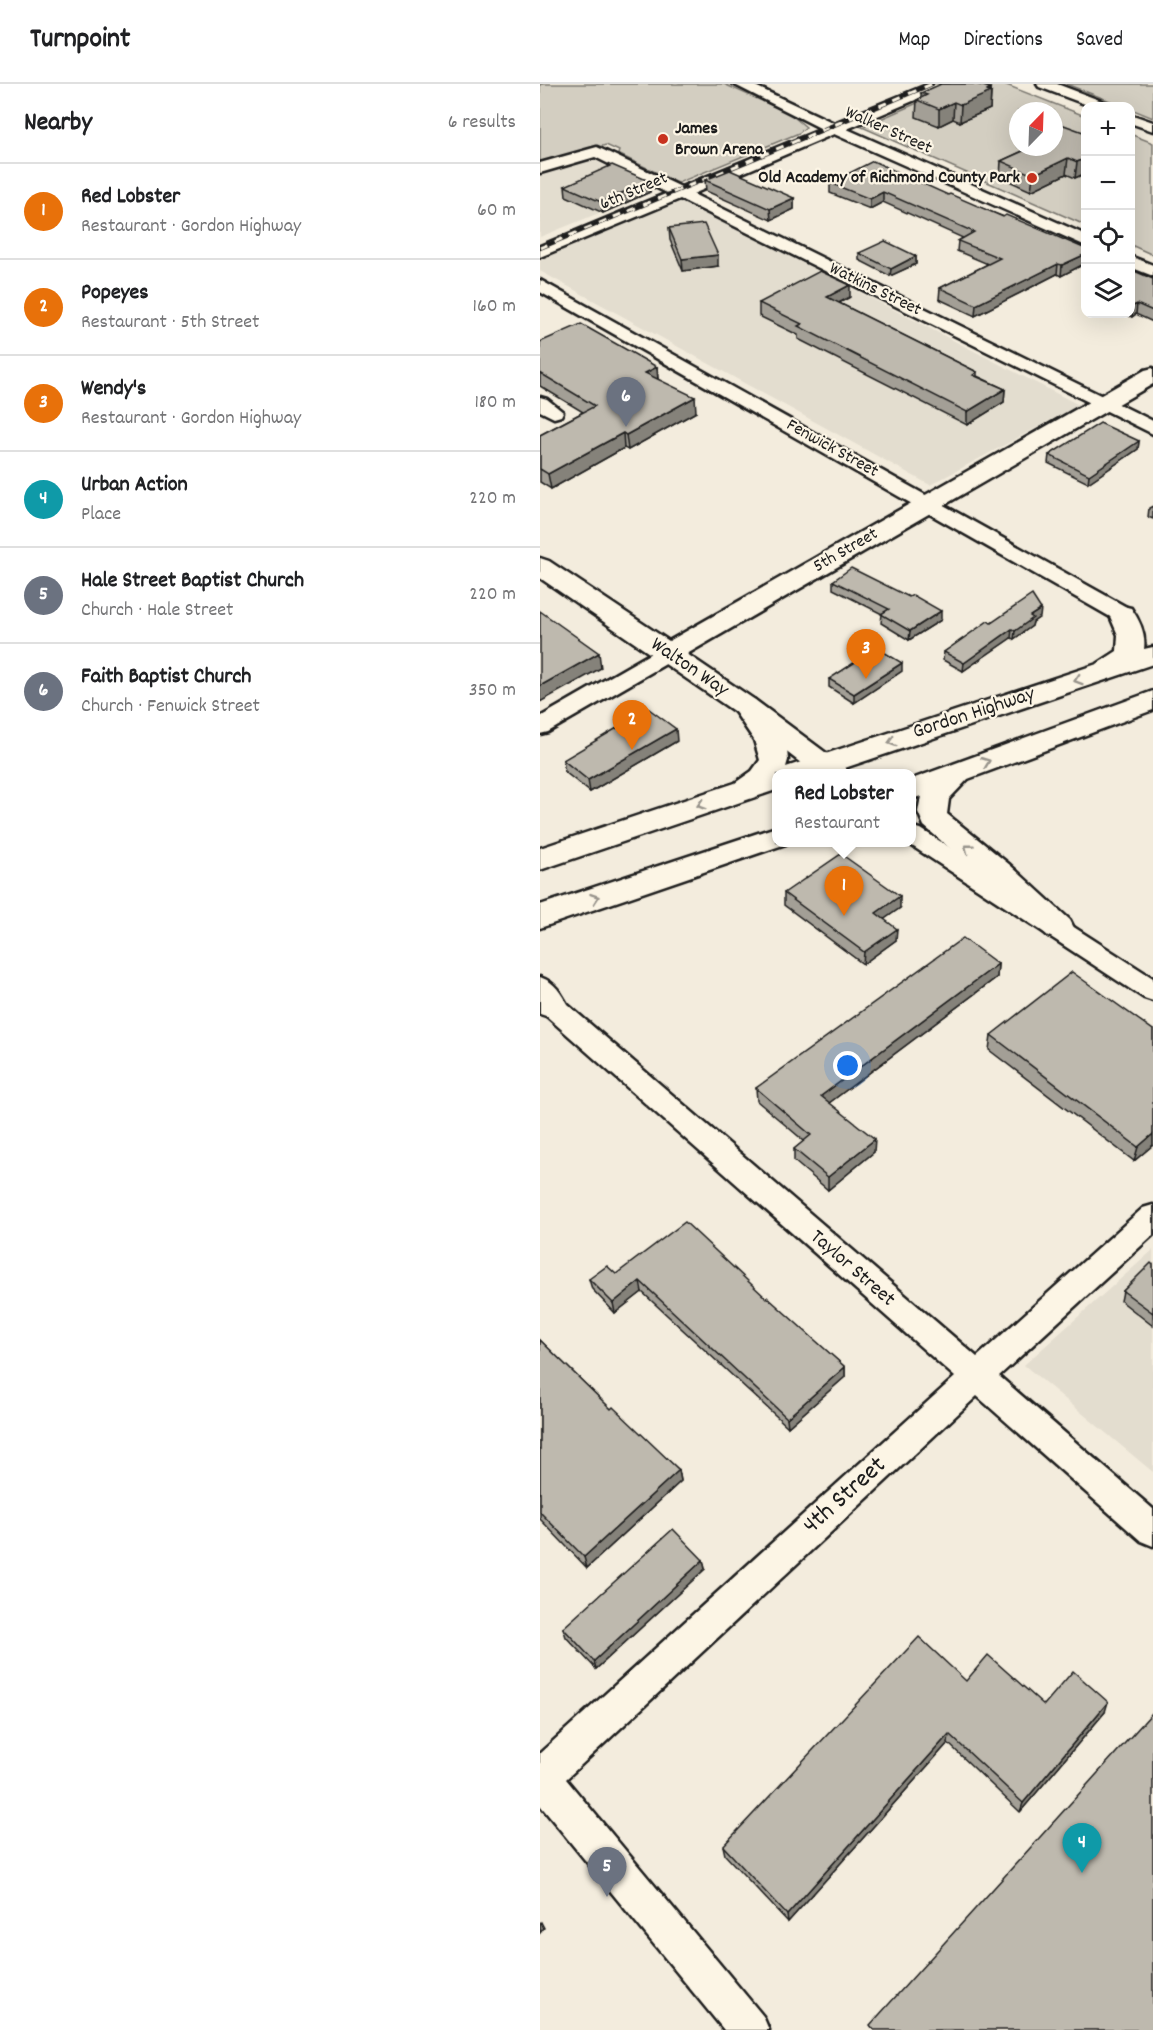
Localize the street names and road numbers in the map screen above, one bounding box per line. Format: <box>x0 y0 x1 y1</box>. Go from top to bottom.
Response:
street label: Walker Street <box>840 101 936 161</box>
street label: 6th Street <box>596 166 672 217</box>
street label: Watkins Street <box>825 257 926 323</box>
street label: Fenwick Street <box>781 413 883 485</box>
street label: 5th Street <box>809 522 883 580</box>
street label: Walton Way <box>644 631 735 706</box>
street label: Gordon Highway <box>909 680 1039 748</box>
street label: Taylor Street <box>803 1223 902 1315</box>
street label: 4th Street <box>795 1448 895 1544</box>

